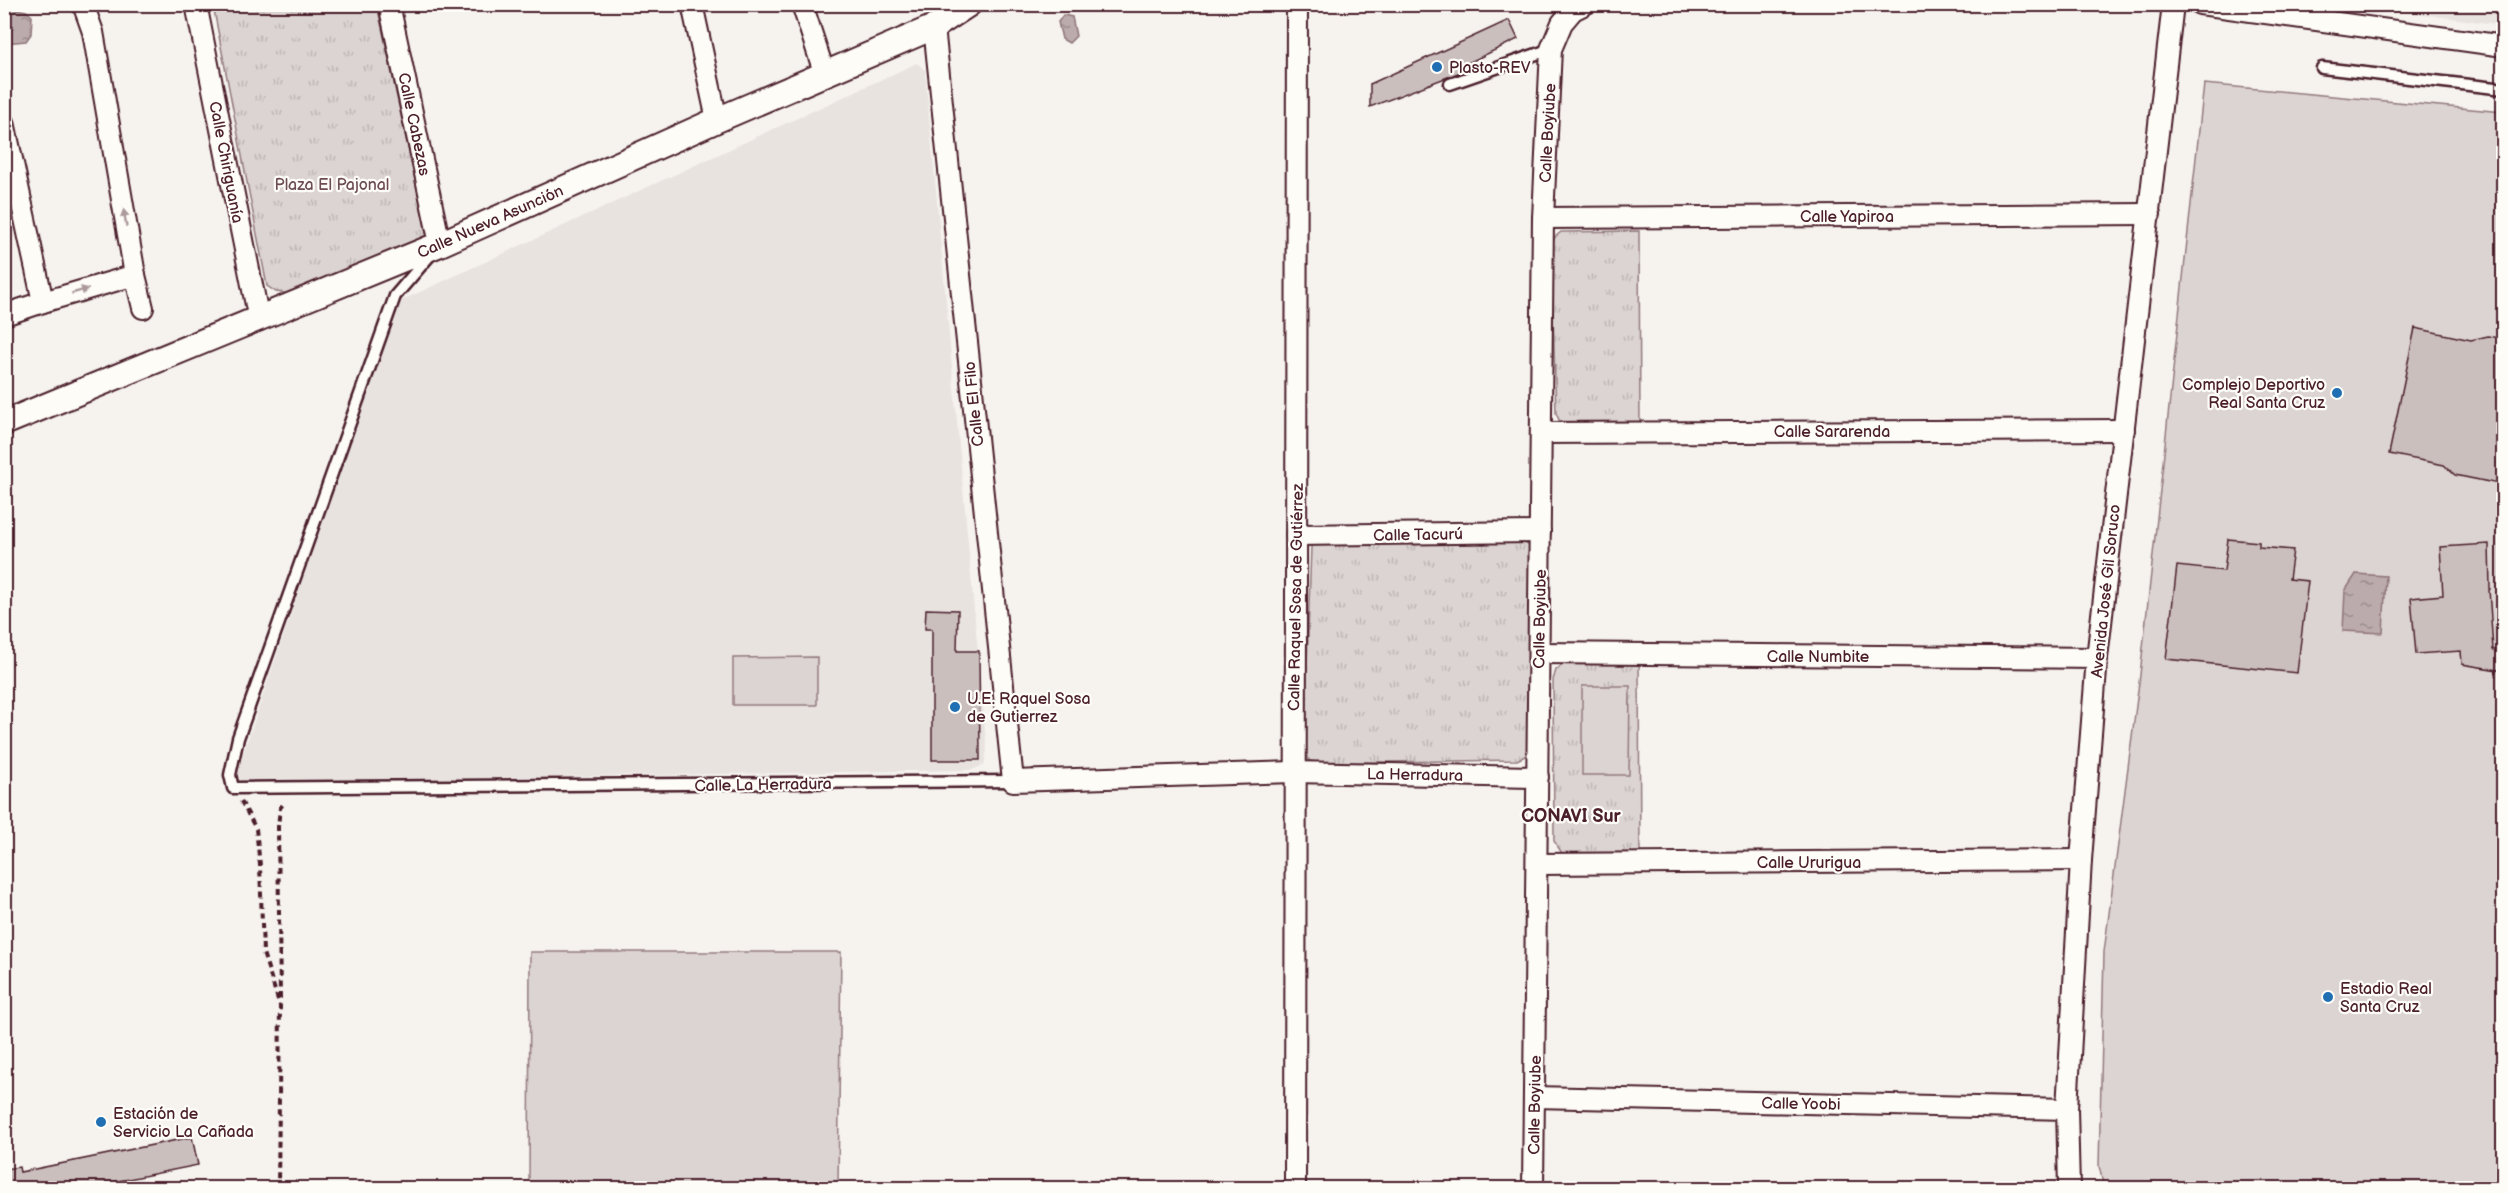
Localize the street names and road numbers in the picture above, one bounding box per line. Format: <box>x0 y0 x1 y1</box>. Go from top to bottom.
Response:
street label: Calle Cabezas <box>393 71 434 178</box>
street label: Calle Boyiube <box>1536 82 1561 183</box>
street label: Calle Chiriguanía <box>204 100 247 225</box>
street label: Calle Nueva Asunción <box>415 182 567 263</box>
street label: Calle Yapiroa <box>1800 208 1894 227</box>
street label: Calle El Filo <box>961 360 988 447</box>
street label: Calle Sararenda <box>1774 423 1890 442</box>
street label: Calle Raquel Sosa de Gutiérrez <box>1285 483 1308 711</box>
street label: Avenida José Gil Soruco <box>2088 504 2125 679</box>
street label: Calle Tacurú <box>1373 525 1463 546</box>
street label: Calle Boyiube <box>1530 569 1551 669</box>
street label: Calle Numbite <box>1767 648 1870 667</box>
street label: La Herradura <box>1367 765 1463 786</box>
street label: Calle La Herradura <box>694 775 832 796</box>
street label: Calle Ururigua <box>1757 854 1861 873</box>
street label: Calle Boyiube <box>1525 1055 1546 1155</box>
street label: Calle Yoobi <box>1761 1094 1841 1115</box>

